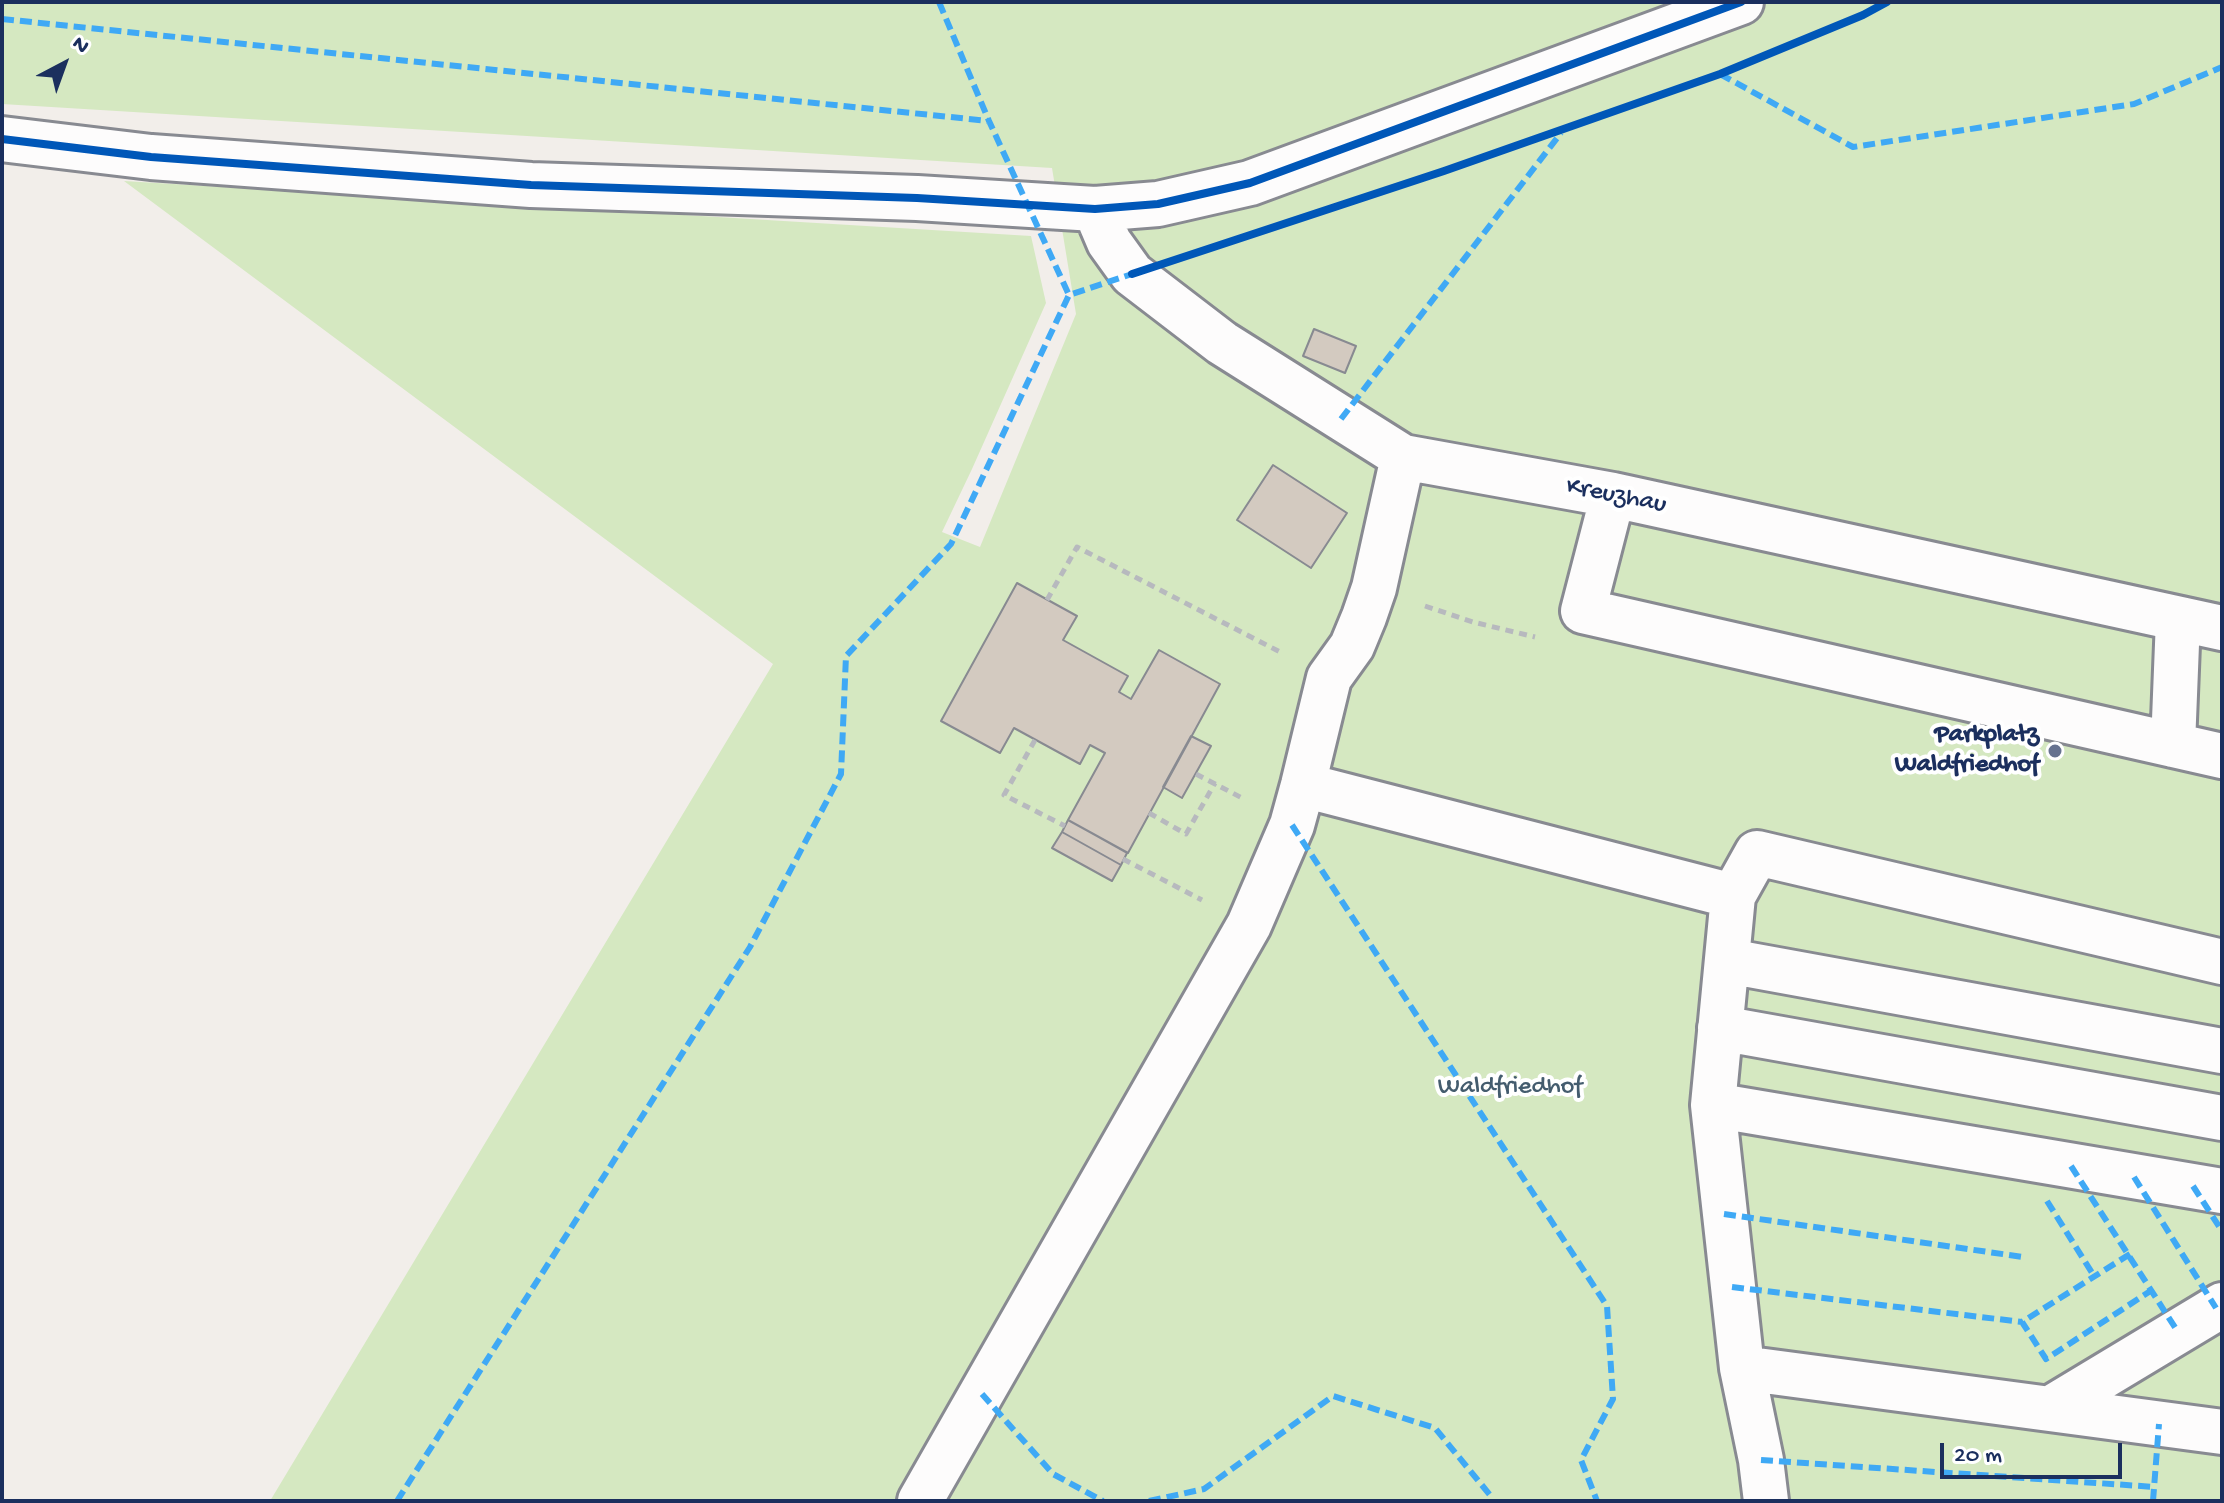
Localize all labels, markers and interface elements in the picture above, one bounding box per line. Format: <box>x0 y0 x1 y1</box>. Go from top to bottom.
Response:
north arrow <box>24 24 104 104</box>
text: N <box>66 31 94 60</box>
street label: Kreuzhau <box>1563 472 1669 522</box>
place label: Parkplatz Waldfriedhof <box>1895 720 2039 782</box>
marker: Parkplatz Waldfriedhof <box>2046 742 2064 760</box>
park label: Waldfriedhof <box>1438 1072 1582 1104</box>
scale bar <box>1944 1427 2126 1477</box>
text: 20 m <box>1954 1442 2002 1471</box>

